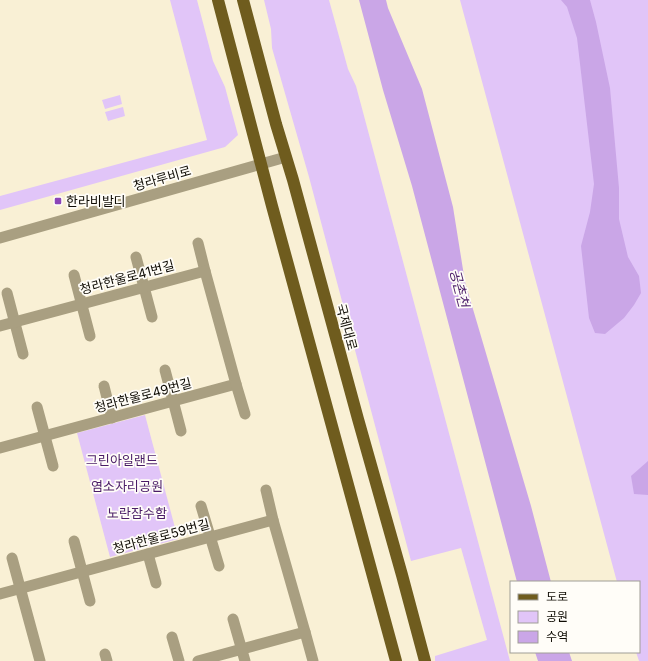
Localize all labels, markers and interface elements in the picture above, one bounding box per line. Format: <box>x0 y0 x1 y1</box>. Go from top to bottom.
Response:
street label: 청라루비로 <box>131 162 193 194</box>
place label: 한라비발디 <box>66 193 126 209</box>
marker: 한라비발디 <box>53 196 63 206</box>
street label: 청라한울로41번길 <box>78 257 176 297</box>
water label: 공촌천 <box>447 267 474 310</box>
street label: 국제대로 <box>333 302 361 352</box>
street label: 청라한울로49번길 <box>93 374 193 416</box>
park label: 그린아일랜드 <box>86 452 158 468</box>
park label: 염소자리공원 <box>91 478 163 494</box>
park label: 노란잠수함 <box>107 505 167 521</box>
street label: 청라한울로59번길 <box>111 515 211 557</box>
legend <box>510 581 640 653</box>
text: 도로 <box>546 589 568 604</box>
text: 공원 <box>546 609 568 624</box>
text: 수역 <box>546 629 568 644</box>

